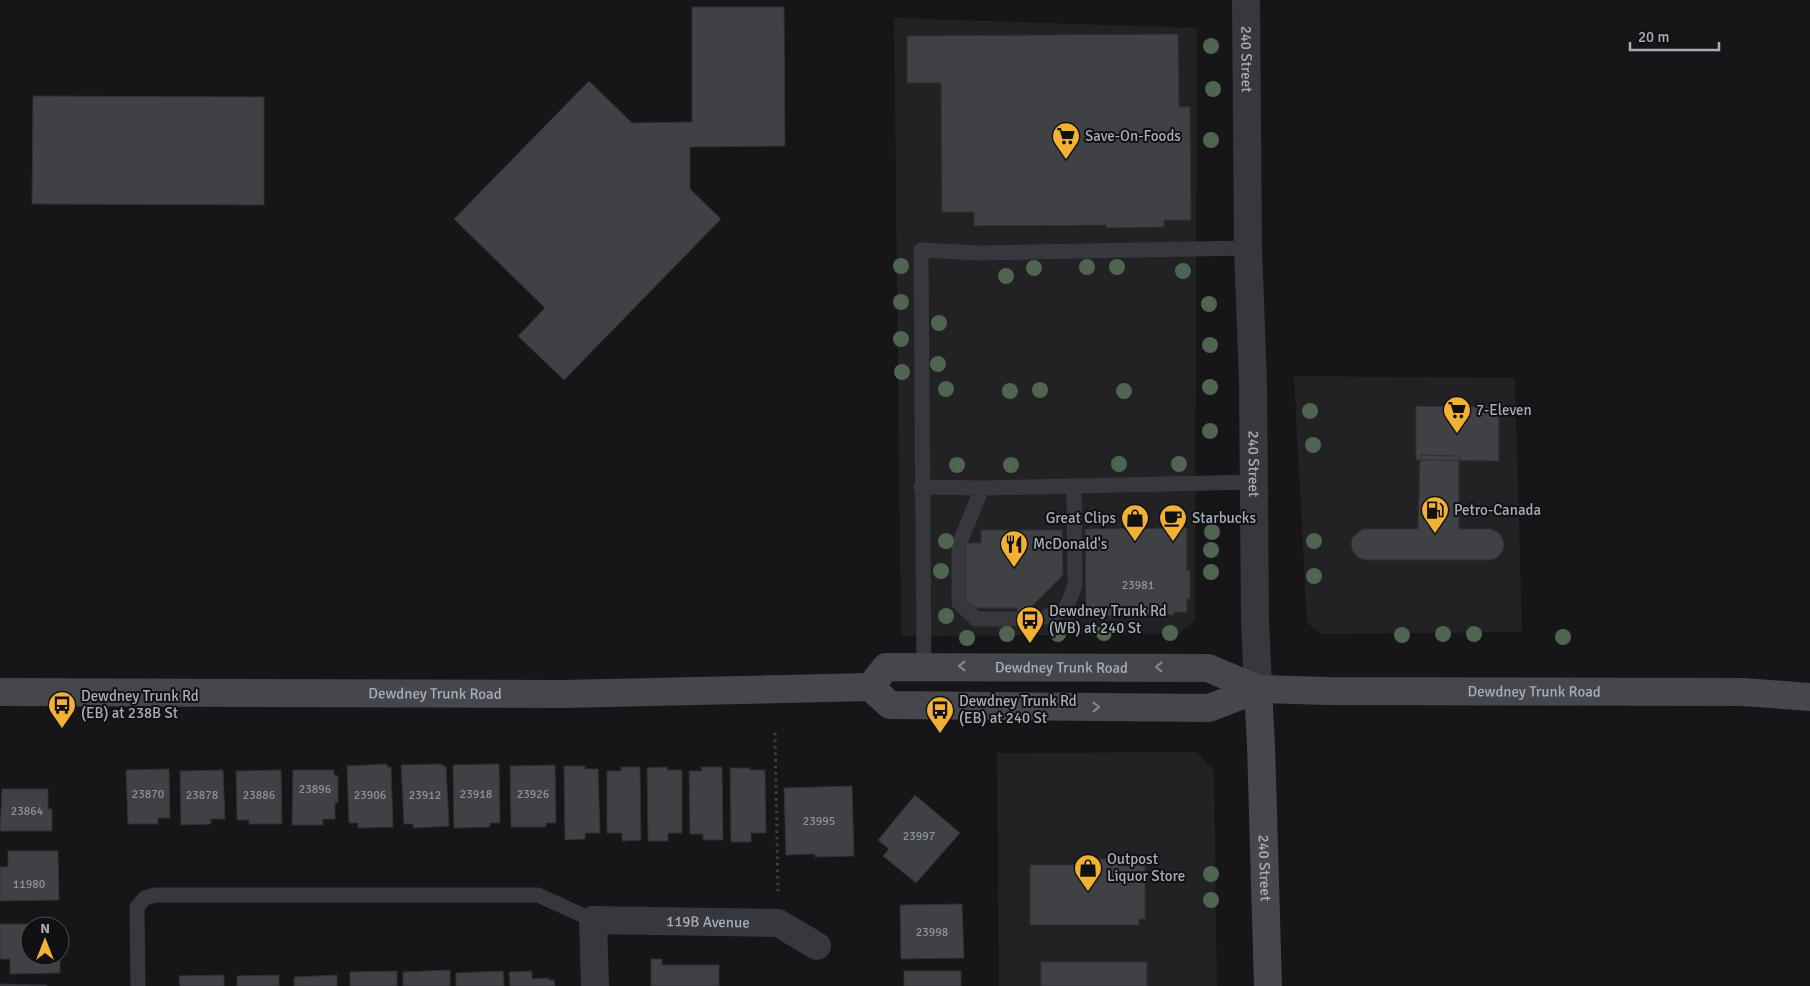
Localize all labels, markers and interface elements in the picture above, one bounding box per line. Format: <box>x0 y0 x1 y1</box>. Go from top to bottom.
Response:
scale bar <box>1630 20 1719 52</box>
street label: 240 Street <box>1237 26 1256 92</box>
text: 20 m <box>1638 28 1669 46</box>
supermarket icon: Save-On-Foods <box>1051 121 1081 160</box>
place label: Save-On-Foods <box>1085 127 1181 145</box>
supermarket icon: 7-Eleven <box>1442 395 1472 434</box>
place label: 7-Eleven <box>1476 401 1532 419</box>
street label: 240 Street <box>1244 430 1263 497</box>
fuel station icon: Petro-Canada <box>1420 495 1450 534</box>
place label: Petro-Canada <box>1454 501 1541 519</box>
shop icon: Great Clips <box>1120 503 1150 542</box>
cafe icon: Starbucks <box>1158 503 1188 542</box>
place label: Great Clips <box>1046 509 1116 527</box>
place label: Starbucks <box>1192 509 1256 527</box>
restaurant icon: McDonald's <box>999 529 1029 568</box>
place label: McDonald's <box>1033 535 1108 553</box>
house number: 23981 <box>1122 578 1154 593</box>
place label: Dewdney Trunk Rd (WB) at 240 St <box>1049 602 1167 637</box>
bus stop icon: Dewdney Trunk Rd (WB) at 240 St <box>1015 605 1045 644</box>
street label: Dewdney Trunk Road <box>995 658 1128 677</box>
one-way arrow <box>957 661 965 671</box>
one-way arrow <box>1155 662 1163 673</box>
street label: Dewdney Trunk Road <box>1467 682 1601 701</box>
street label: Dewdney Trunk Road <box>368 684 502 703</box>
place label: Dewdney Trunk Rd (EB) at 238B St <box>81 687 199 722</box>
bus stop icon: Dewdney Trunk Rd (EB) at 238B St <box>47 690 77 729</box>
place label: Dewdney Trunk Rd (EB) at 240 St <box>959 692 1077 727</box>
bus stop icon: Dewdney Trunk Rd (EB) at 240 St <box>925 695 955 734</box>
one-way arrow <box>1093 702 1101 712</box>
house number: 23896 <box>299 782 331 797</box>
house number: 23870 <box>132 787 164 802</box>
house number: 23918 <box>460 787 492 802</box>
house number: 23926 <box>517 787 549 802</box>
house number: 23878 <box>186 788 218 803</box>
house number: 23886 <box>243 788 275 803</box>
house number: 23906 <box>354 788 386 803</box>
house number: 23912 <box>409 788 441 803</box>
house number: 23864 <box>11 804 44 819</box>
house number: 23995 <box>803 814 835 829</box>
house number: 23997 <box>903 829 935 844</box>
street label: 240 Street <box>1255 834 1275 901</box>
place label: Outpost Liquor Store <box>1107 850 1185 885</box>
shop icon: Outpost Liquor Store <box>1073 853 1103 892</box>
house number: 11980 <box>13 877 45 892</box>
street label: 119B Avenue <box>666 912 750 932</box>
north arrow <box>20 916 70 966</box>
text: N <box>40 920 50 937</box>
house number: 23998 <box>916 925 948 940</box>

